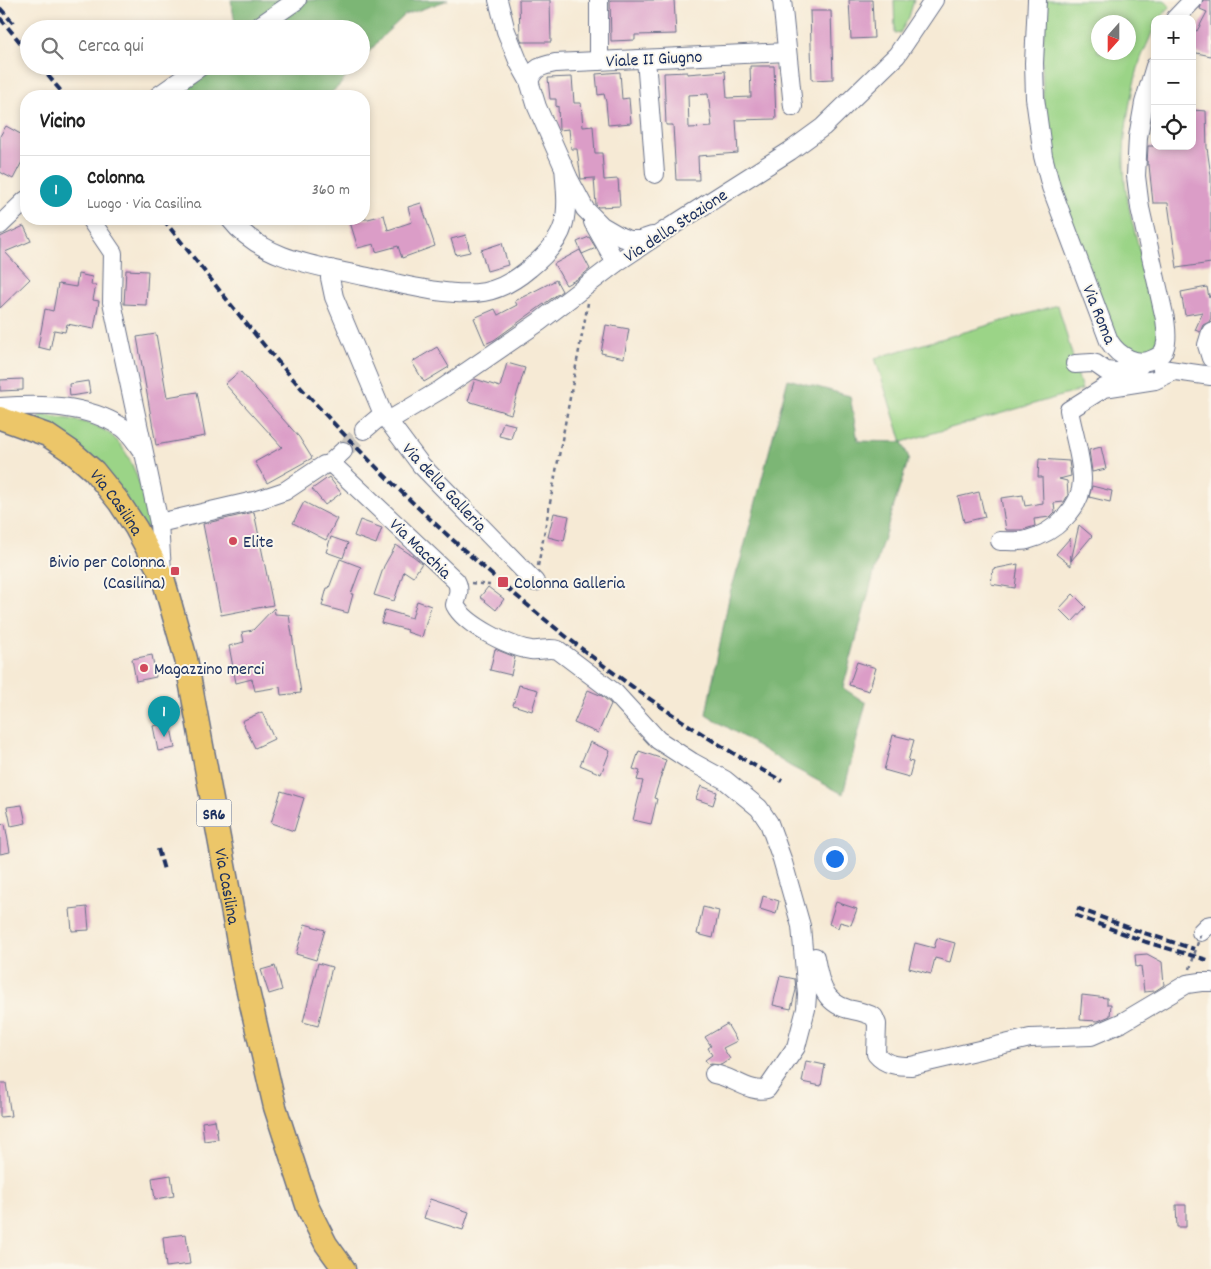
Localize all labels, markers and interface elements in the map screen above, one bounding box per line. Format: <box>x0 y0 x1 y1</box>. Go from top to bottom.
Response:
north arrow <box>1091 15 1136 60</box>
map controls <box>1151 15 1196 150</box>
button: + <box>1151 15 1196 60</box>
search box <box>20 20 370 75</box>
icon: search <box>38 34 66 62</box>
text: Cerca qui <box>78 34 144 61</box>
street label: Viale II Giugno <box>605 45 703 76</box>
button: − <box>1151 60 1196 105</box>
button: locate <box>1151 105 1196 150</box>
text: Vicino <box>40 108 85 138</box>
text: Colonna <box>87 166 144 193</box>
text: 1 <box>54 179 58 202</box>
text: 360 m <box>312 179 350 202</box>
street label: Via della Stazione <box>619 184 733 270</box>
text: Luogo · Via Casilina <box>87 193 201 216</box>
street label: Via Roma <box>1074 281 1121 349</box>
street label: Via della Galleria <box>395 438 492 539</box>
street label: Via Casilina <box>82 465 148 541</box>
street label: Via Macchia <box>383 514 456 586</box>
place label: Elite <box>243 531 273 556</box>
marker: Elite <box>227 535 239 547</box>
place label: Bivio per Colonna (Casilina) <box>49 551 166 597</box>
marker: Bivio per Colonna (Casilina) <box>169 565 181 577</box>
place label: Colonna Galleria <box>514 572 625 597</box>
marker: Colonna Galleria <box>496 575 510 589</box>
place label: Magazzino merci <box>154 658 264 683</box>
marker: Magazzino merci <box>138 662 150 674</box>
pin: 1 <box>148 696 180 737</box>
road number: SR6 <box>196 800 232 826</box>
street label: Via Casilina <box>206 846 245 927</box>
your location <box>822 846 848 872</box>

